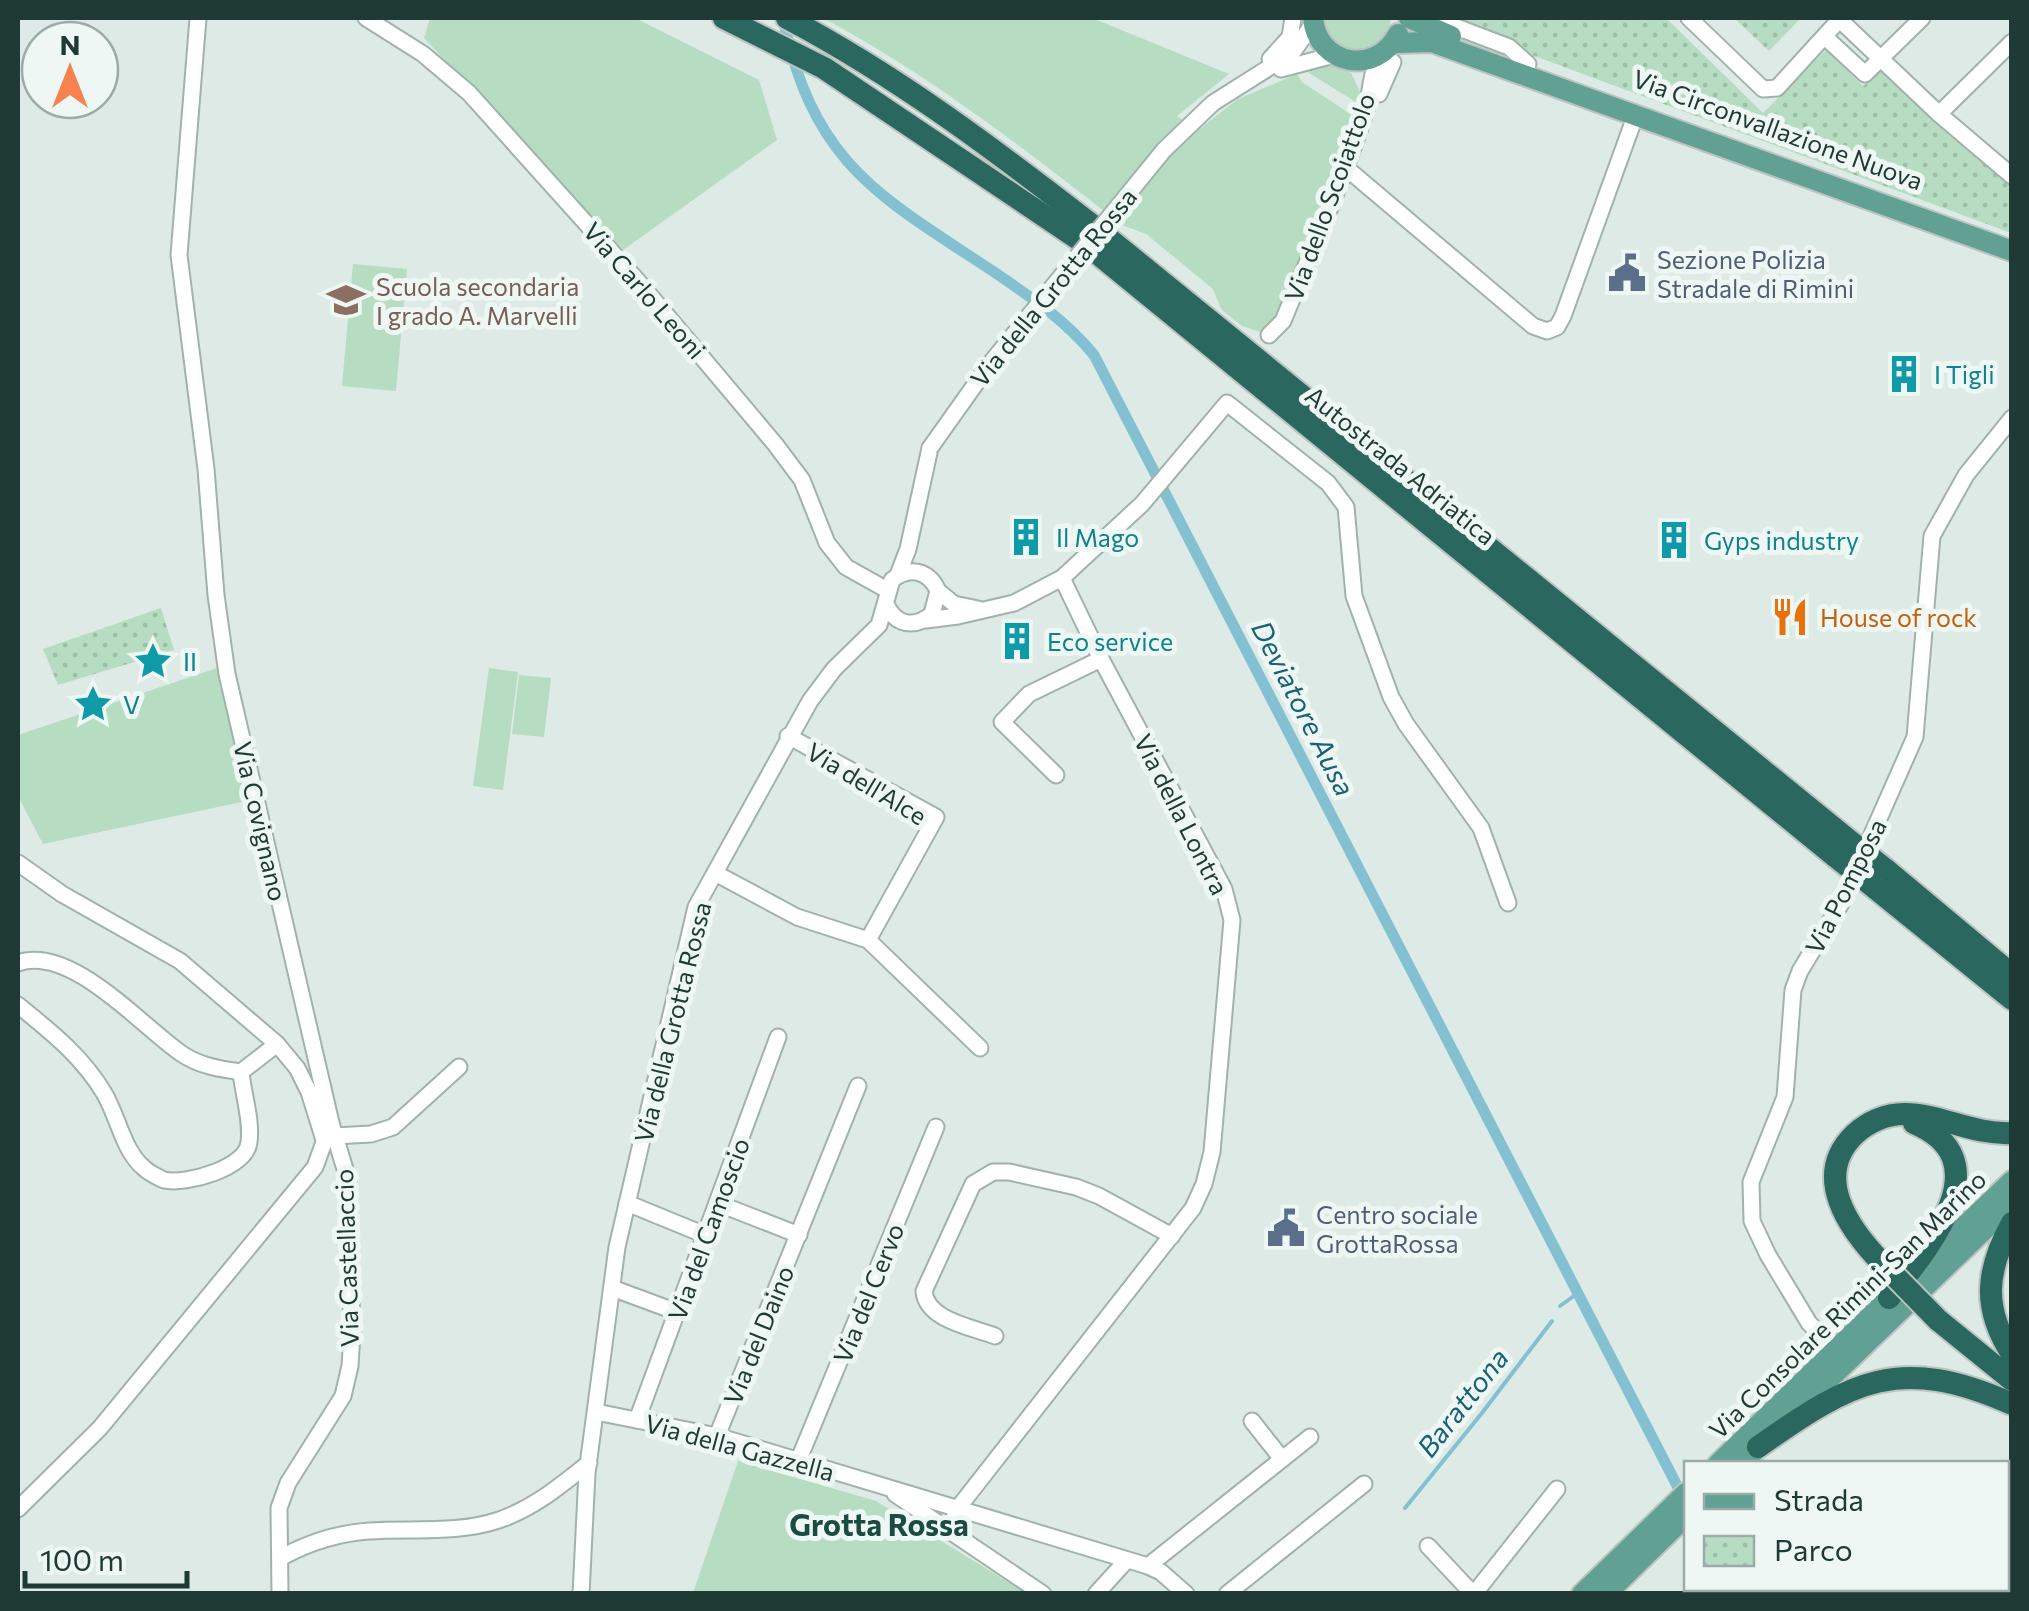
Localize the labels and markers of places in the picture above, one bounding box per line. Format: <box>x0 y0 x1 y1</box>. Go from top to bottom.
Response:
place label: Sezione Polizia Stradale di Rimini <box>1657 244 1854 303</box>
public building icon: Sezione Polizia Stradale di Rimini <box>1606 252 1648 294</box>
place label: Scuola secondaria I grado A. Marvelli <box>376 271 579 330</box>
school or university icon: Scuola secondaria I grado A. Marvelli <box>325 279 367 321</box>
building icon: I Tigli <box>1883 353 1925 395</box>
place label: I Tigli <box>1934 359 1995 389</box>
building icon: Il Mago <box>1005 516 1047 558</box>
building icon: Gyps industry <box>1653 519 1695 561</box>
place label: Il Mago <box>1056 522 1139 552</box>
place label: Gyps industry <box>1704 525 1859 555</box>
restaurant icon: House of rock <box>1769 596 1811 638</box>
place label: House of rock <box>1820 602 1977 632</box>
building icon: Eco service <box>996 620 1038 662</box>
place label: Eco service <box>1047 626 1173 656</box>
place icon: II <box>132 640 174 682</box>
place label: II <box>183 646 197 676</box>
place icon: V <box>72 683 114 725</box>
place label: V <box>123 689 140 719</box>
place label: Centro sociale GrottaRossa <box>1316 1199 1478 1258</box>
public building icon: Centro sociale GrottaRossa <box>1265 1207 1307 1249</box>

